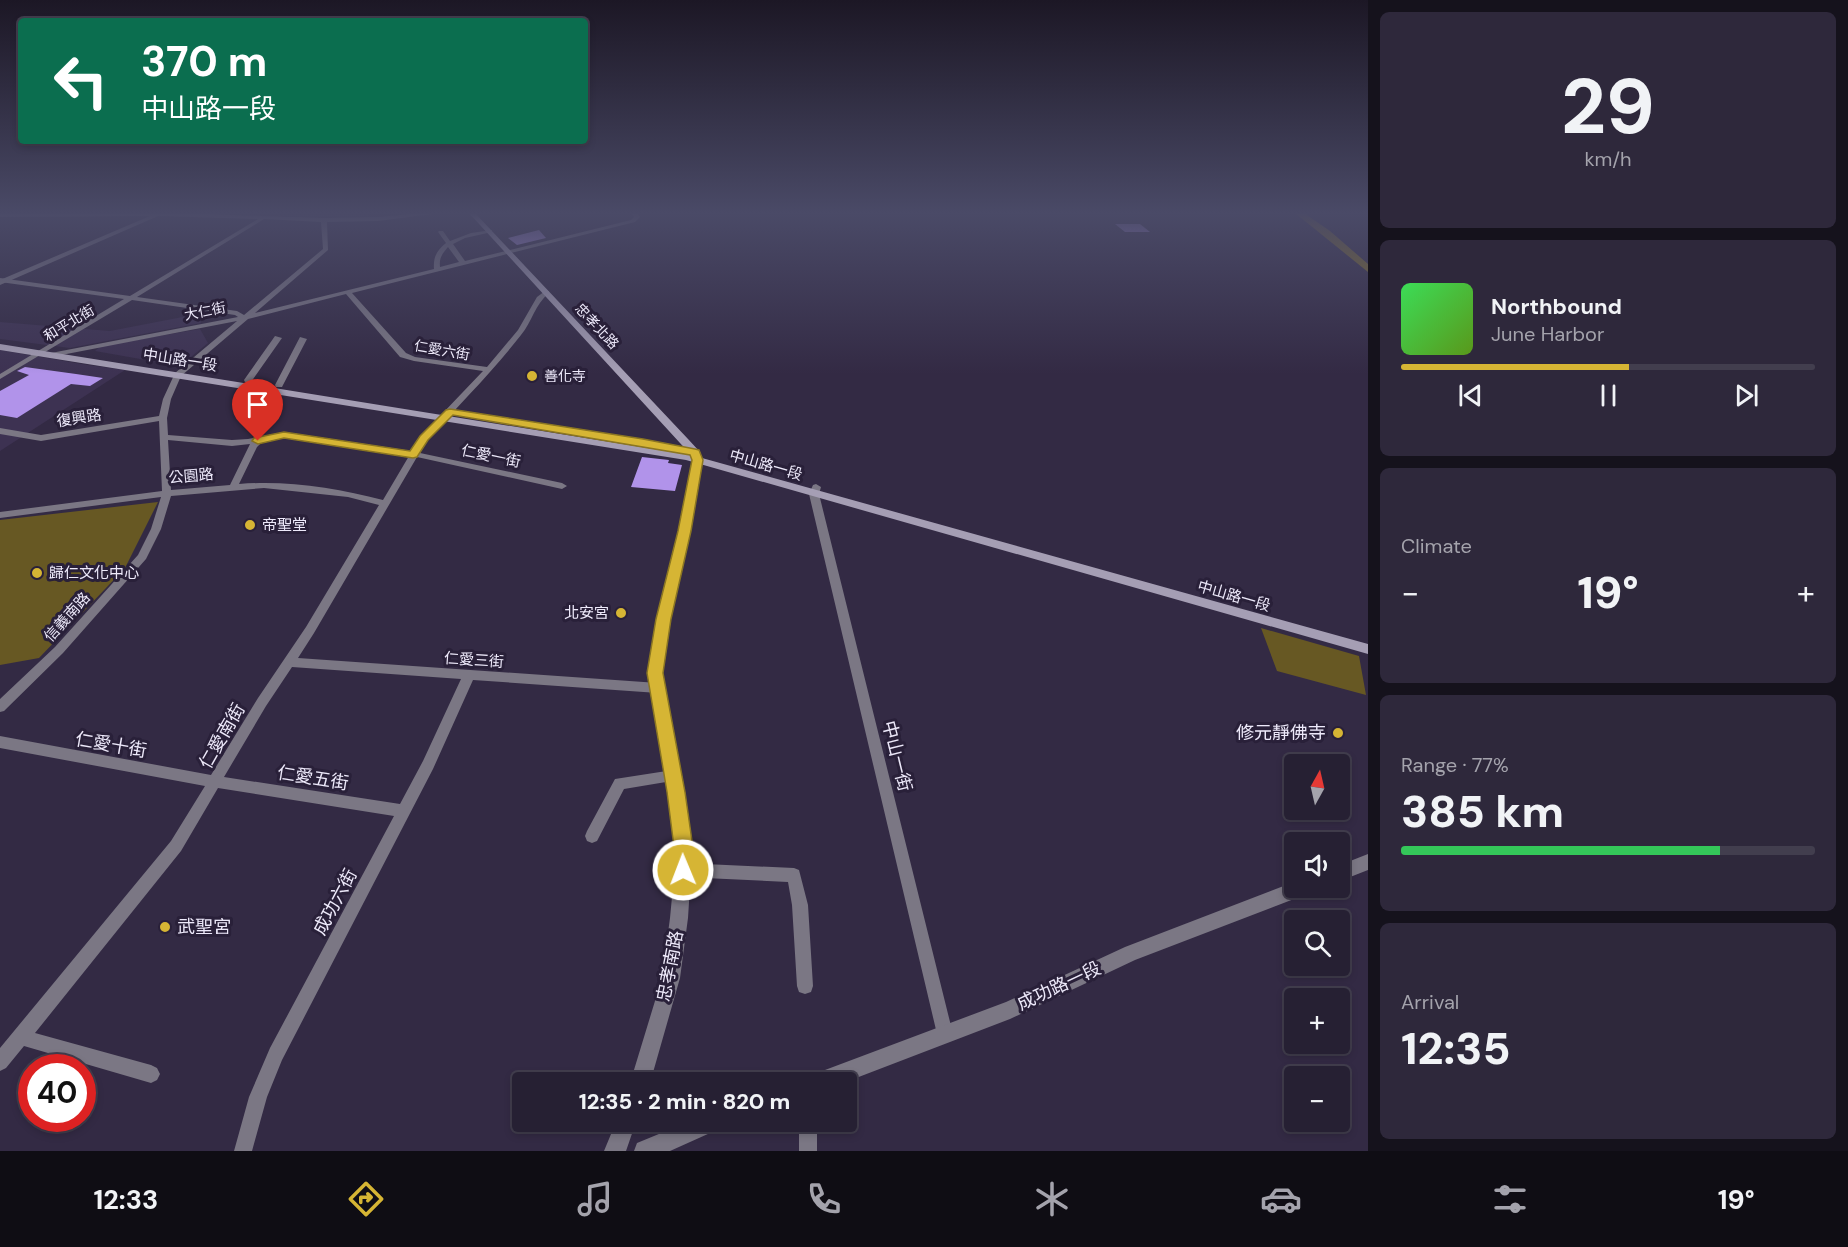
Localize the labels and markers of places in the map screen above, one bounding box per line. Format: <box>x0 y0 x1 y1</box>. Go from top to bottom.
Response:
place label: 善化寺 <box>544 367 586 385</box>
marker: 善化寺 <box>525 369 539 383</box>
pin <box>232 379 283 441</box>
place label: 帝聖堂 <box>262 515 307 535</box>
marker: 帝聖堂 <box>243 518 257 532</box>
place label: 歸仁文化中心 <box>49 563 139 583</box>
marker: 歸仁文化中心 <box>30 566 44 580</box>
place label: 北安宮 <box>564 603 609 623</box>
marker: 北安宮 <box>614 606 628 620</box>
place label: 修元靜佛寺 <box>1236 721 1326 745</box>
marker: 修元靜佛寺 <box>1331 726 1345 740</box>
place label: 武聖宮 <box>177 915 231 939</box>
marker: 武聖宮 <box>158 920 172 934</box>

